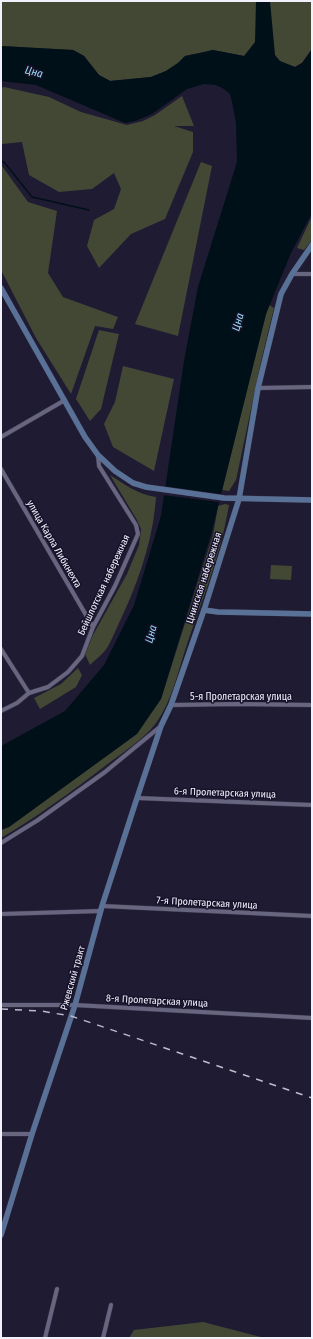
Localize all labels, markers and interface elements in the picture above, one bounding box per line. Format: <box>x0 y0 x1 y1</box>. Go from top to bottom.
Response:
water label: Цна <box>24 63 45 81</box>
water label: Цна <box>229 311 247 332</box>
street label: улица Карла Либкнехта <box>24 498 84 590</box>
street label: Цнинская набережная <box>184 531 224 625</box>
street label: Бейшлотская набережная <box>75 533 133 637</box>
water label: Цна <box>142 623 160 644</box>
street label: 5-я Пролетарская улица <box>190 691 292 703</box>
street label: 6-я Пролетарская улица <box>174 785 276 801</box>
street label: 7-я Пролетарская улица <box>156 894 258 912</box>
street label: Ржевский тракт <box>58 944 88 1012</box>
street label: 8-я Пролетарская улица <box>106 992 208 1010</box>

